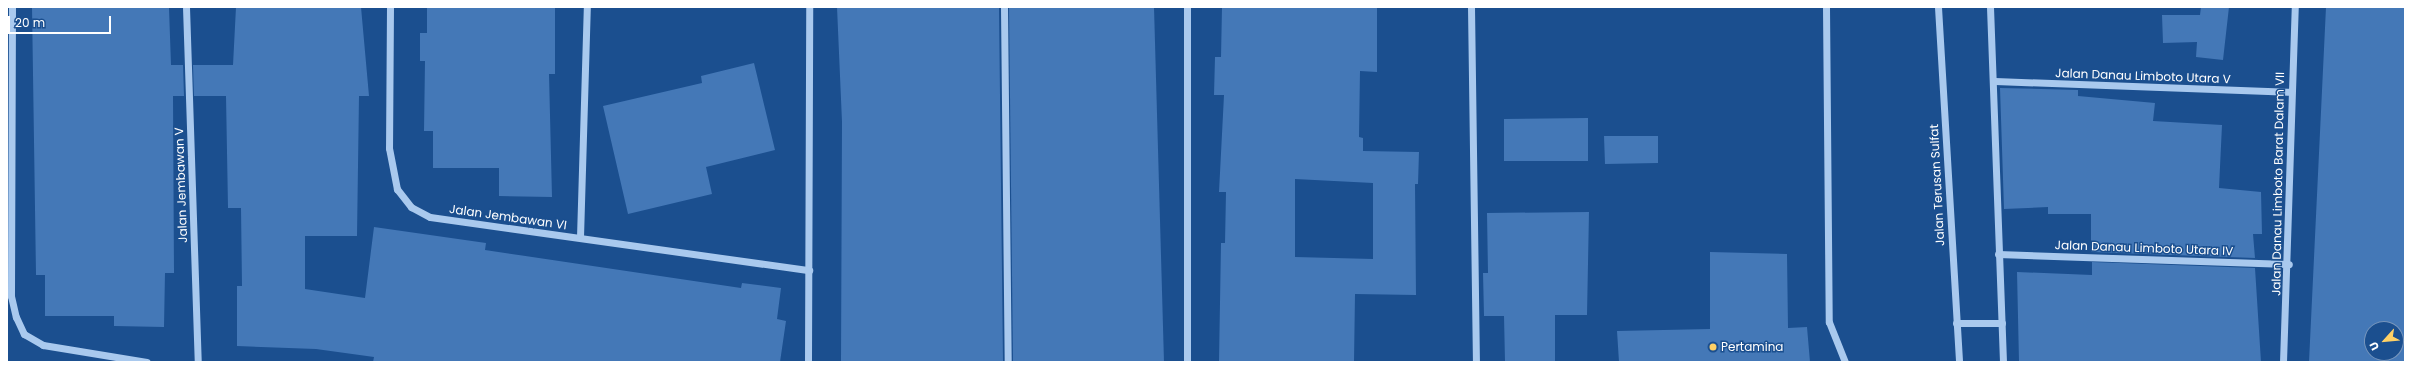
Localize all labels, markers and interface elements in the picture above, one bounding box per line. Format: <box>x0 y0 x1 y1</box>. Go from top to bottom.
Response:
scale bar <box>10 8 113 34</box>
text: 20 m <box>15 14 45 31</box>
street label: Jalan Danau Limboto Utara V <box>2055 66 2231 86</box>
street label: Jalan Danau Limboto Barat Dalam VII <box>2269 72 2287 296</box>
street label: Jalan Terusan Sulfat <box>1927 124 1947 246</box>
street label: Jalan Jembawan V <box>172 127 190 243</box>
street label: Jalan Jembawan VI <box>448 202 568 232</box>
street label: Jalan Danau Limboto Utara IV <box>2054 238 2234 258</box>
north arrow <box>2364 321 2404 361</box>
text: U <box>2365 339 2383 353</box>
place label: Pertamina <box>1721 340 1783 354</box>
marker: Pertamina <box>1708 342 1718 352</box>

